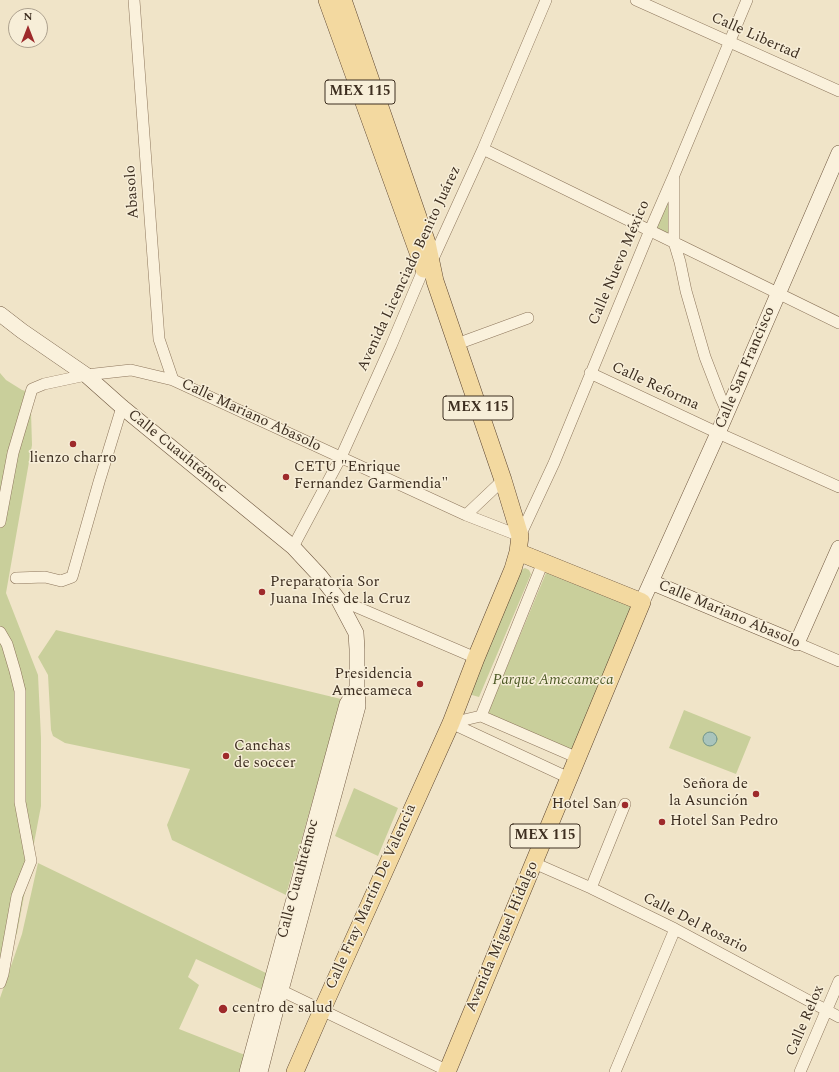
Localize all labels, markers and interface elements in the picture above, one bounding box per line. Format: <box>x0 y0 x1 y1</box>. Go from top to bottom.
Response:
north arrow <box>8 8 48 48</box>
text: N <box>24 8 32 25</box>
street label: Calle Libertad <box>708 9 802 65</box>
road number: MEX 115 <box>325 80 395 104</box>
street label: Avenida Licenciado Benito Juárez <box>354 164 466 374</box>
street label: Abasolo <box>122 165 144 219</box>
street label: Calle Nuevo México <box>586 198 654 328</box>
street label: Calle San Francisco <box>712 304 780 432</box>
street label: Calle Reforma <box>608 359 702 415</box>
street label: Calle Mariano Abasolo <box>178 376 324 456</box>
road number: MEX 115 <box>443 396 513 420</box>
street label: Calle Cuauhtémoc <box>124 406 230 498</box>
marker: lienzo charro <box>68 439 78 449</box>
place label: lienzo charro <box>29 450 117 468</box>
place label: CETU "Enrique Fernandez Garmendia" <box>294 459 448 494</box>
marker: CETU "Enrique Fernandez Garmendia" <box>281 472 291 482</box>
place label: Preparatoria Sor Juana Inés de la Cruz <box>270 574 411 609</box>
street label: Calle Mariano Abasolo <box>655 577 803 653</box>
marker: Preparatoria Sor Juana Inés de la Cruz <box>257 587 267 597</box>
place label: Presidencia Amecameca <box>331 666 412 701</box>
park label: Parque Amecameca <box>493 672 613 690</box>
marker: Presidencia Amecameca <box>415 679 425 689</box>
place label: Canchas de soccer <box>234 738 296 773</box>
marker: Canchas de soccer <box>221 751 231 761</box>
place label: Señora de la Asunción <box>669 776 748 811</box>
marker: Señora de la Asunción <box>751 789 761 799</box>
place label: Hotel San <box>552 796 617 814</box>
marker: Hotel San <box>620 800 630 810</box>
street label: Calle Fray Martín De Valencia <box>323 801 421 993</box>
place label: Hotel San Pedro <box>670 813 778 831</box>
street label: Calle Cuauhtémoc <box>274 817 324 941</box>
marker: Hotel San Pedro <box>657 817 667 827</box>
road number: MEX 115 <box>510 824 580 848</box>
street label: Avenida Miguel Hidalgo <box>463 859 543 1015</box>
street label: Calle Del Rosario <box>639 890 751 958</box>
street label: Calle Relox <box>783 983 829 1059</box>
place label: centro de salud <box>232 1000 333 1018</box>
marker: centro de salud <box>217 1003 229 1015</box>

